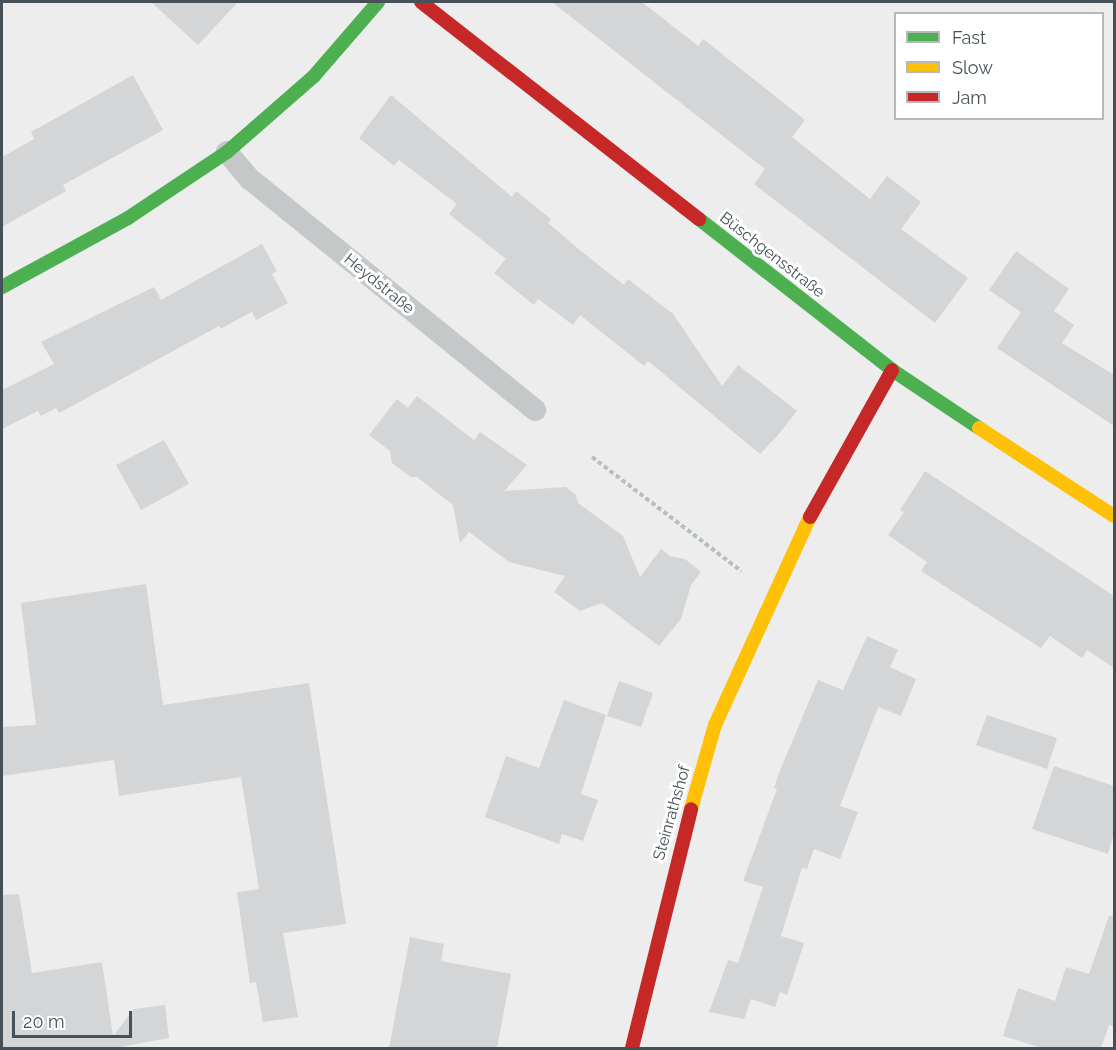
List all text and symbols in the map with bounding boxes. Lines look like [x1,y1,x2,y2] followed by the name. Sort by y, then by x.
[894,12,1104,120] legend
[952,27,986,48] text: Fast
[952,57,993,78] text: Slow
[952,87,987,108] text: Jam
[716,208,828,302] street label: Büschgensstraße
[340,250,418,318] street label: Heydstraße
[649,763,695,863] street label: Steinrathshof
[15,999,135,1037] scale bar
[23,1011,65,1032] text: 20 m

